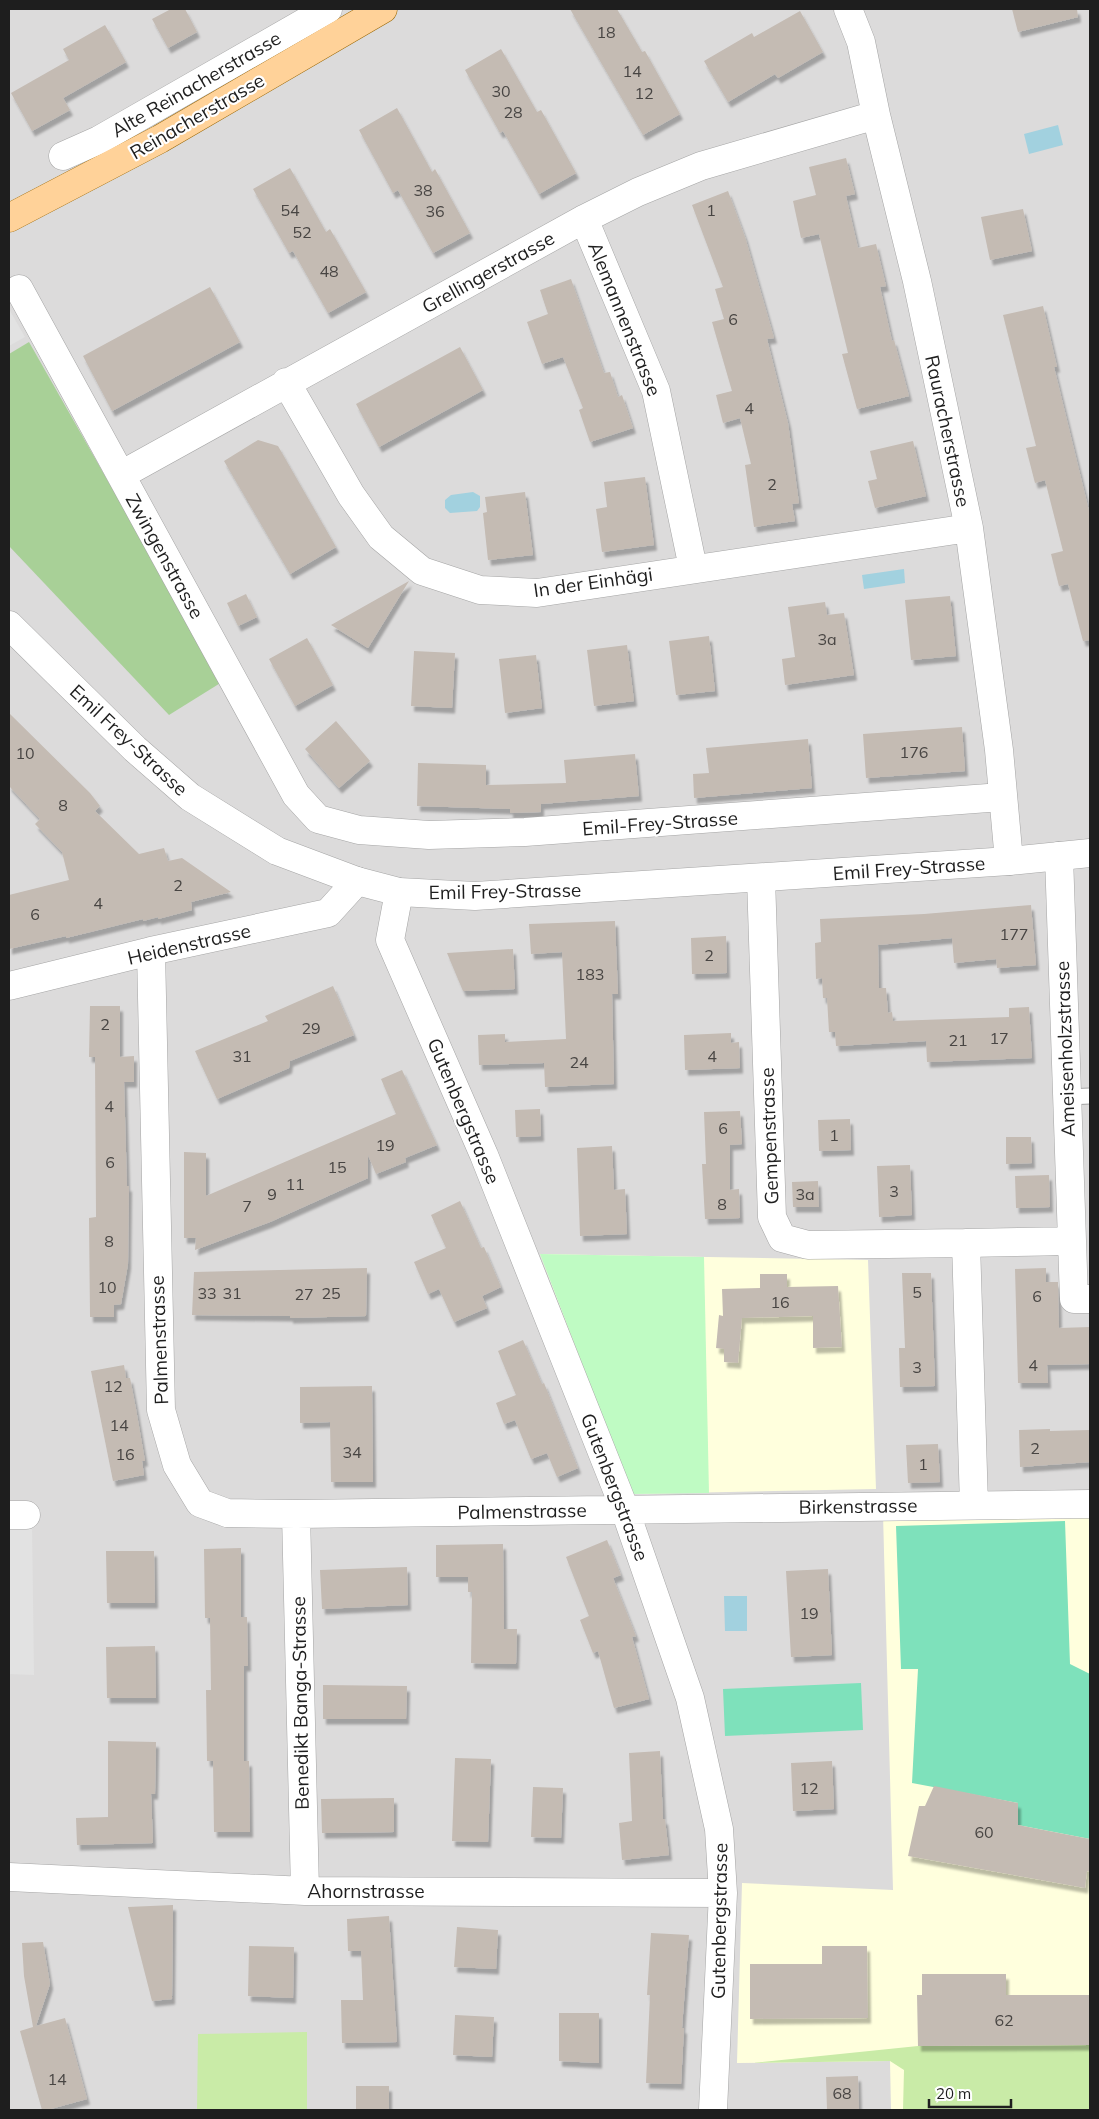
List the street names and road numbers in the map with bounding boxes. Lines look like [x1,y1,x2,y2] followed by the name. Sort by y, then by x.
[107,26,285,142] street label: Alte Reinacherstrasse
[126,68,268,164] street label: Reinacherstrasse
[418,226,558,318] street label: Grellingerstrasse
[583,238,667,400] street label: Alemannenstrasse
[920,353,976,509] street label: Rauracherstrasse
[121,489,209,623] street label: Zwingenstrasse
[532,562,654,602] street label: In der Einhägi
[65,679,193,801] street label: Emil Frey-Strasse
[581,806,739,840] street label: Emil-Frey-Strasse
[832,851,986,885] street label: Emil Frey-Strasse
[428,878,582,904] street label: Emil Frey-Strasse
[125,918,253,970] street label: Heidenstrasse
[1050,961,1080,1137] street label: Ameisenholzstrasse
[422,1034,506,1188] street label: Gutenbergstrasse
[755,1067,783,1205] street label: Gempenstrasse
[145,1275,173,1405] street label: Palmenstrasse
[576,1410,654,1564] street label: Gutenbergstrasse
[798,1493,918,1519] street label: Birkenstrasse
[457,1498,587,1524] street label: Palmenstrasse
[286,1596,314,1810] street label: Benedikt Banga-Strasse
[706,1843,732,1999] street label: Gutenbergstrasse
[307,1879,425,1903] street label: Ahornstrasse

